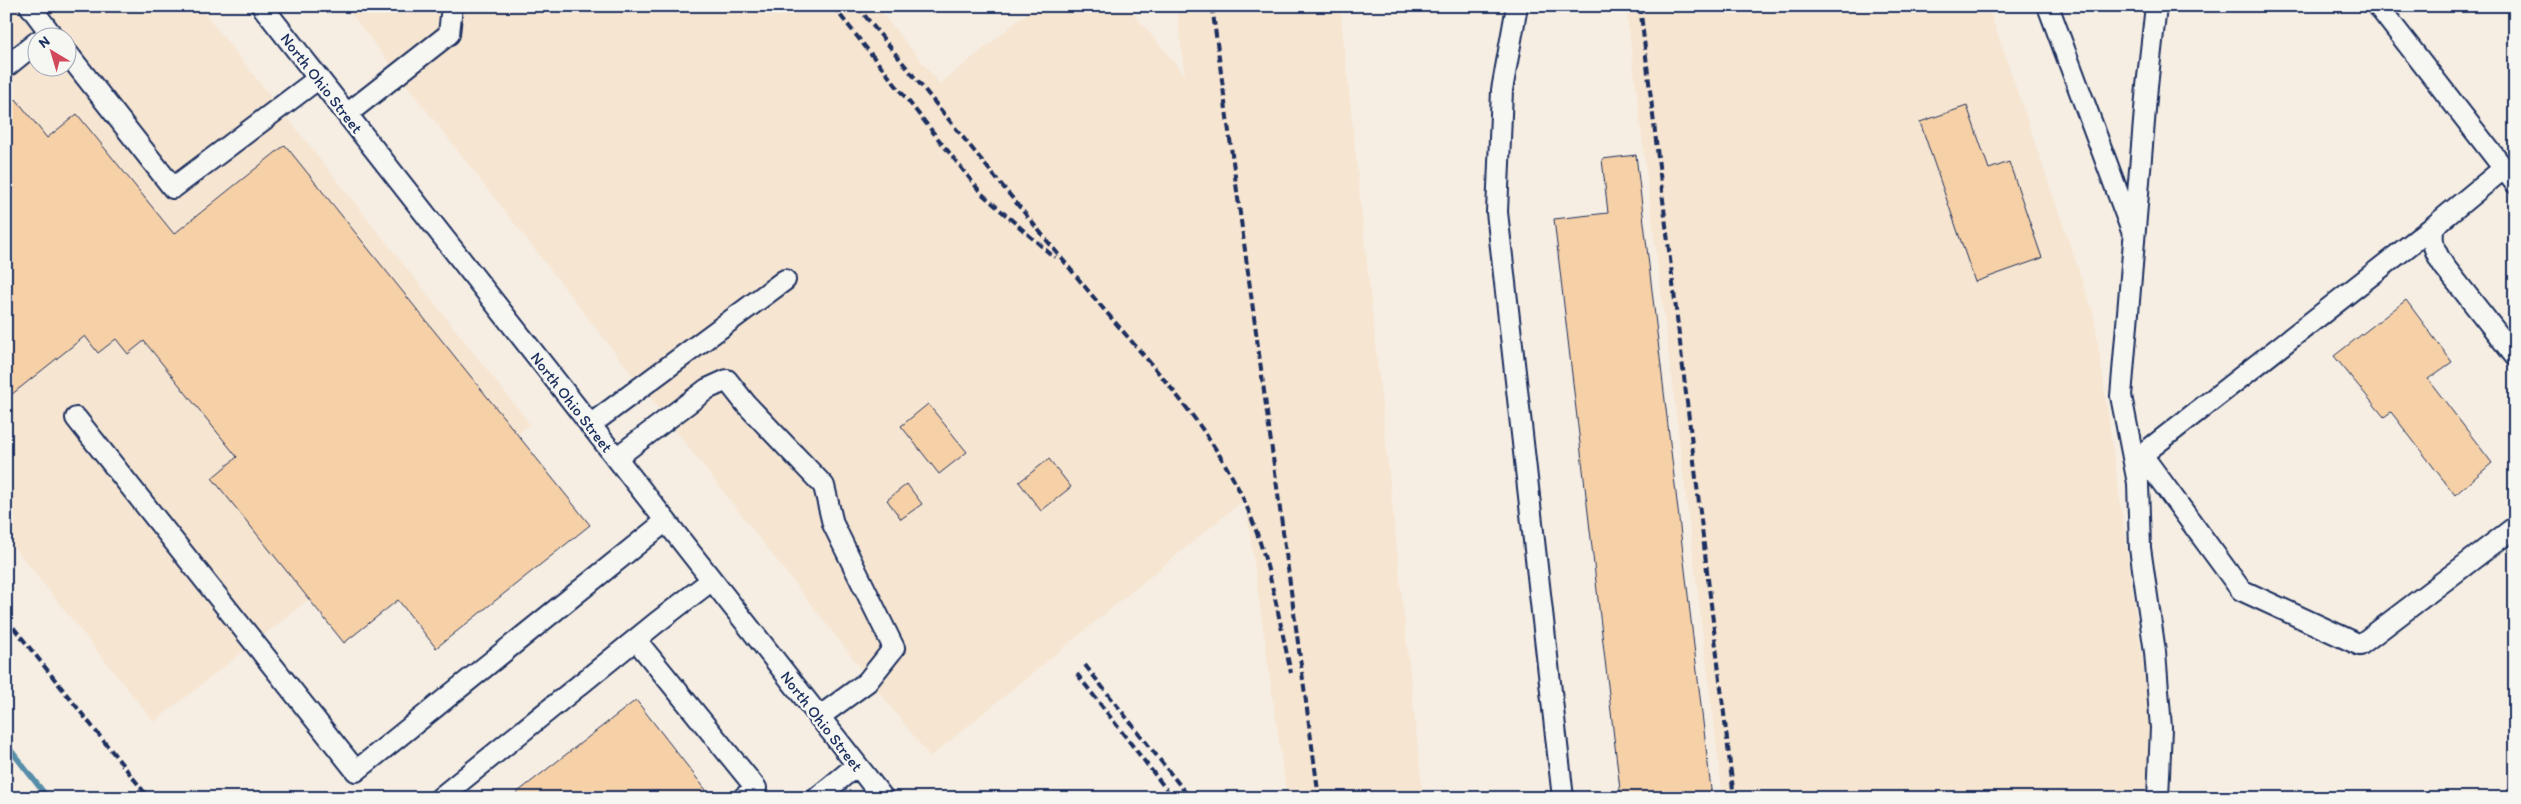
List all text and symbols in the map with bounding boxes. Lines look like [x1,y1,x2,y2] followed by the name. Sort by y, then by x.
[28,28,78,78] north arrow
[277,29,367,137] street label: North Ohio Street
[35,33,53,52] text: N
[527,348,617,456] street label: North Ohio Street
[777,667,867,775] street label: North Ohio Street

